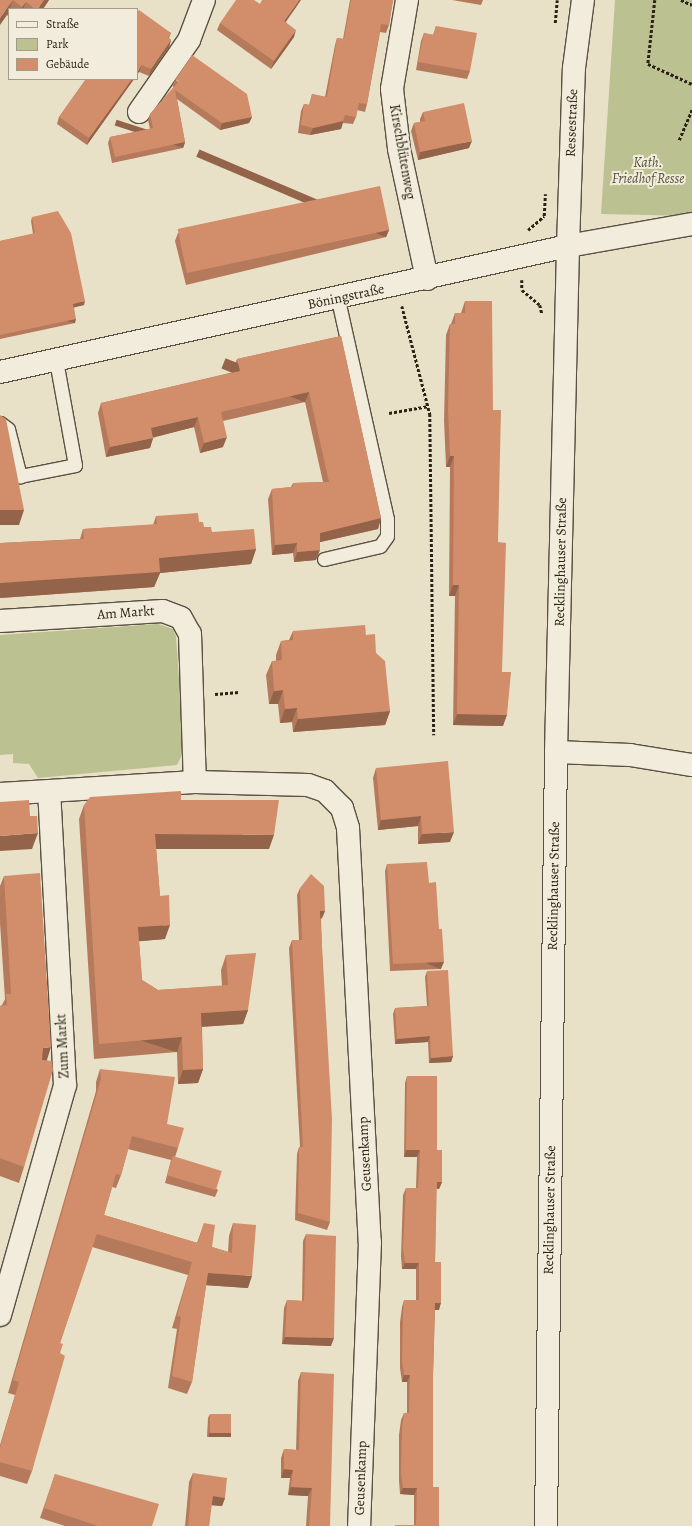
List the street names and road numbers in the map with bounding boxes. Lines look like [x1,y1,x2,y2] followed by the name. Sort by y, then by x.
[562,88,582,158] street label: Ressestraße
[385,103,419,201] street label: Kirschblütenweg
[306,281,386,313] street label: Böningstraße
[551,497,571,627] street label: Recklinghauser Straße
[97,603,155,623] street label: Am Markt
[544,821,564,951] street label: Recklinghauser Straße
[53,1013,73,1079] street label: Zum Markt
[355,1116,375,1192] street label: Geusenkamp
[540,1145,560,1275] street label: Recklinghauser Straße
[351,1440,371,1516] street label: Geusenkamp

